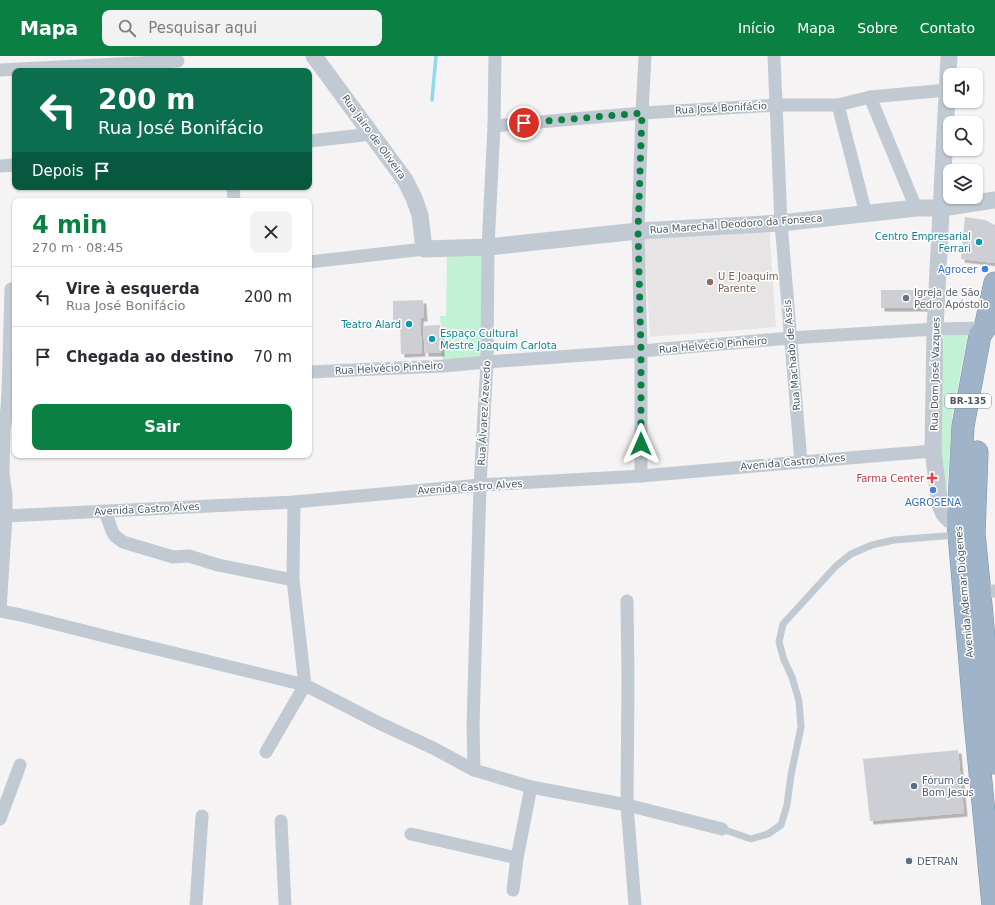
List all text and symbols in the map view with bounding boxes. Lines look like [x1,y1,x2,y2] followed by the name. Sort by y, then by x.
[102,10,382,46] search box
[20,17,78,39] text: Mapa
[116,17,138,39] icon: search
[148,19,257,37] text: Pesquisar aqui
[738,20,775,36] text: Início
[797,20,835,36] text: Mapa
[857,20,898,36] text: Sobre
[920,20,975,36] text: Contato
[943,68,983,204] map controls
[943,68,983,108] button: sound
[98,83,195,116] text: 200 m
[32,84,84,136] icon: left
[340,93,408,181] street label: Rua Jairo de Oliveira
[675,100,767,116] street label: Rua José Bonifácio
[507,106,541,140] pin
[513,112,535,134] icon: arrive
[943,116,983,156] button: search
[98,117,263,138] text: Rua José Bonifácio
[91,160,113,182] icon: arrive
[32,162,83,180] text: Depois
[943,164,983,204] button: layers
[32,211,107,239] text: 4 min
[250,211,292,253] button: close
[649,212,823,236] street label: Rua Marechal Deodoro da Fonseca
[875,231,971,254] place label: Centro Empresarial Ferrari
[974,237,984,247] marker: Centro Empresarial Ferrari
[32,240,123,255] text: 270 m · 08:45
[938,264,978,275] place label: Agrocer
[980,264,990,274] marker: Agrocer
[718,271,778,294] place label: U E Joaquim Parente
[705,277,715,287] marker: U E Joaquim Parente
[66,280,200,298] text: Vire à esquerda
[32,286,54,308] icon: left
[914,287,989,310] place label: Igreja de São Pedro Apóstolo
[244,288,292,306] text: 200 m
[901,293,911,303] marker: Igreja de São Pedro Apóstolo
[66,298,185,313] text: Rua José Bonifácio
[782,299,802,411] street label: Rua Machado de Assis
[929,317,941,431] street label: Rua Dom José Vazques
[340,319,401,330] place label: Teatro Alard
[404,319,414,329] marker: Teatro Alard
[440,328,557,351] place label: Espaço Cultural Mestre Joaquim Carlota
[427,334,437,344] marker: Espaço Cultural Mestre Joaquim Carlota
[659,335,767,355] street label: Rua Helvécio Pinheiro
[32,346,54,368] icon: arrive
[66,348,234,366] text: Chegada ao destino
[254,348,292,366] text: 70 m
[335,360,443,376] street label: Rua Helvécio Pinheiro
[475,360,492,466] street label: Rua Álvarez Azevedo
[945,394,991,408] road number: BR-135
[32,404,292,450] button: Sair
[620,423,662,465] position arrow
[740,452,846,472] street label: Avenida Castro Alves
[856,473,925,484] place label: Farma Center
[927,473,937,483] marker: Farma Center
[417,478,523,496] street label: Avenida Castro Alves
[928,485,938,495] marker: AGROSENA
[905,497,961,508] place label: AGROSENA
[94,501,200,517] street label: Avenida Castro Alves
[953,526,975,658] street label: Avenida Ademar Diógenes
[922,775,974,798] place label: Fórum de Bom Jesus
[909,781,919,791] marker: Fórum de Bom Jesus
[904,856,914,866] marker: DETRAN
[917,856,958,867] place label: DETRAN

